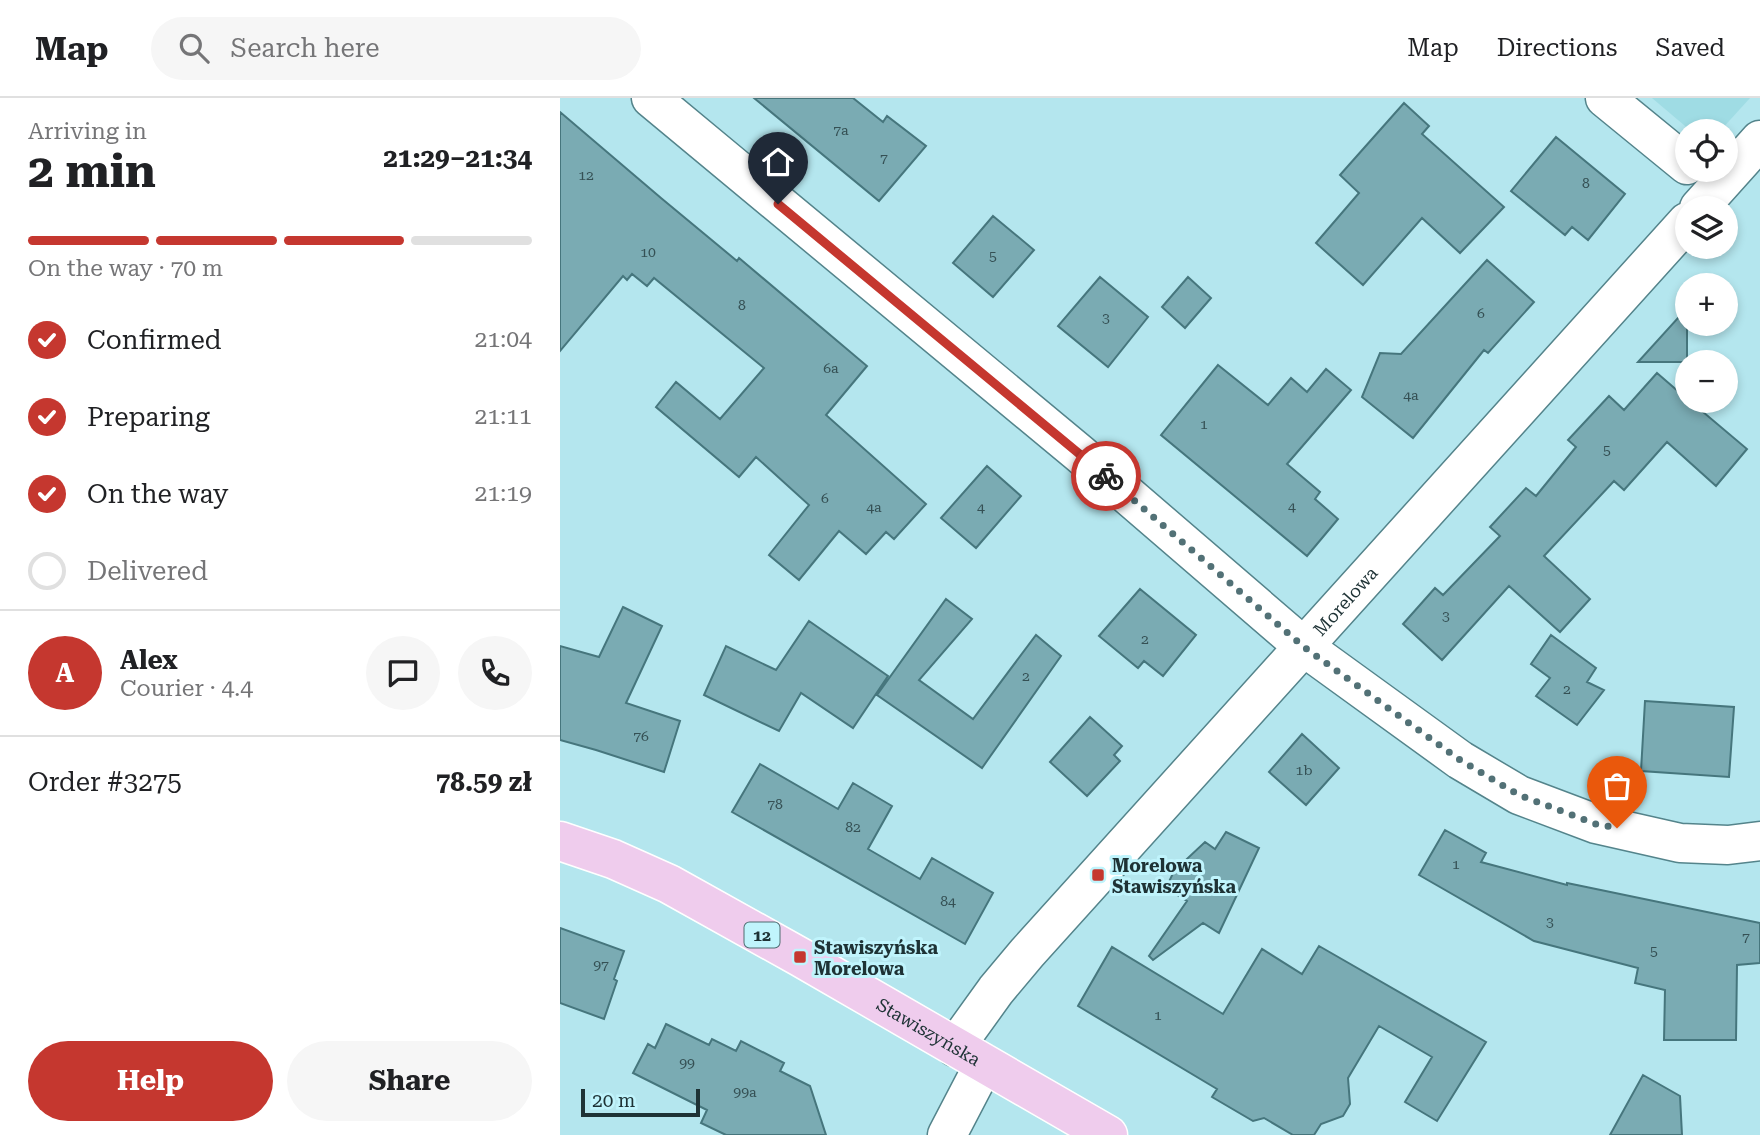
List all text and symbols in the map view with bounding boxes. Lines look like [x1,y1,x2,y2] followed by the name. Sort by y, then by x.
[151,17,641,80] search box
[35,29,109,68] text: Map
[175,29,213,67] icon: search
[231,33,380,63] text: Search here
[1407,34,1459,62] text: Map
[1497,34,1617,62] text: Directions
[1655,34,1725,62] text: Saved
[28,118,147,145] text: Arriving in
[1675,119,1738,413] map controls
[1675,119,1738,182] button: locate
[833,122,849,138] house number: 7a
[748,132,808,204] pin
[383,143,532,173] text: 21:29–21:34
[759,143,797,181] icon: home
[28,144,156,198] text: 2 min
[880,150,888,166] house number: 7
[578,167,594,183] house number: 12
[1582,175,1590,191] house number: 8
[1675,196,1738,259] button: layers
[640,244,656,260] house number: 10
[989,248,997,264] house number: 5
[28,255,223,282] text: On the way · 70 m
[1675,273,1738,336] button: +
[738,297,746,313] house number: 8
[1477,305,1485,321] house number: 6
[1102,310,1110,326] house number: 3
[28,321,66,359] icon: check
[87,325,222,355] text: Confirmed
[475,326,532,353] text: 21:04
[1675,350,1738,413] button: −
[823,360,839,376] house number: 6a
[1403,387,1419,403] house number: 4a
[28,398,66,436] icon: check
[87,402,210,432] text: Preparing
[475,403,532,430] text: 21:11
[1200,416,1208,432] house number: 1
[1071,441,1141,511] courier
[1603,442,1611,458] house number: 5
[1087,457,1125,495] icon: bike
[28,475,66,513] icon: check
[87,479,228,509] text: On the way
[475,480,532,507] text: 21:19
[821,490,829,506] house number: 6
[1288,498,1296,514] house number: 4
[866,499,882,515] house number: 4a
[977,499,985,515] house number: 4
[87,556,208,586] text: Delivered
[1309,562,1382,640] street label: Morelowa
[1442,608,1450,624] house number: 3
[1141,631,1149,647] house number: 2
[366,636,440,710] button: chat
[458,636,532,710] button: phone
[120,645,178,675] text: Alex
[56,658,74,688] text: A
[1022,668,1030,684] house number: 2
[120,675,253,702] text: Courier · 4.4
[1563,681,1571,697] house number: 2
[633,728,649,744] house number: 76
[1587,756,1647,828] pin
[1296,762,1312,778] house number: 1b
[28,767,182,797] text: Order #3275
[436,767,532,797] text: 78.59 zł
[1598,767,1636,805] icon: bag
[767,796,783,812] house number: 78
[845,819,861,835] house number: 82
[1112,855,1236,897] place label: Morelowa Stawiszyńska
[1452,856,1460,872] house number: 1
[1090,867,1106,883] marker: Morelowa Stawiszyńska
[940,893,956,909] house number: 84
[1546,914,1554,930] house number: 3
[744,922,780,948] road number: 12
[1742,929,1750,945] house number: 7
[814,937,938,979] place label: Stawiszyńska Morelowa
[1650,943,1658,959] house number: 5
[792,949,808,965] marker: Stawiszyńska Morelowa
[593,957,609,973] house number: 97
[873,993,985,1070] street label: Stawiszyńska
[1154,1007,1162,1023] house number: 1
[28,1041,273,1121] button: Help
[287,1041,532,1121] button: Share
[679,1055,695,1071] house number: 99
[733,1084,757,1100] house number: 99a
[581,1086,700,1118] scale bar
[592,1089,635,1112] text: 20 m

